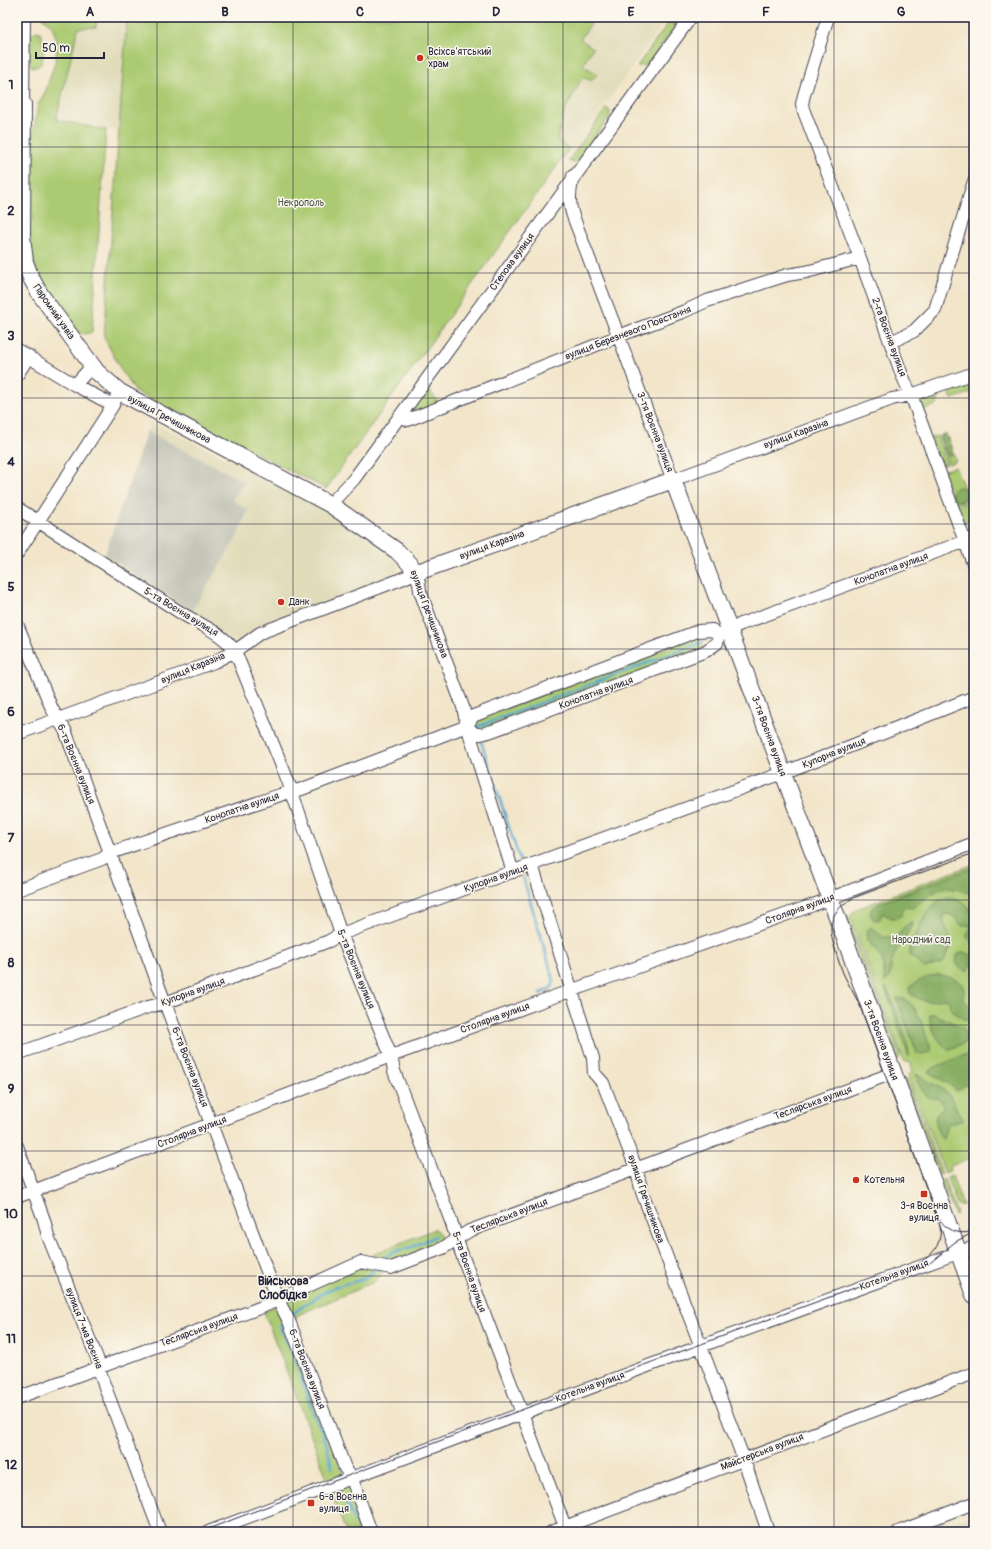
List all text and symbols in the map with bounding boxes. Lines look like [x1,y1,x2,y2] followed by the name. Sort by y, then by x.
[86,4,95,20] text: A
[221,4,229,20] text: B
[356,4,364,20] text: C
[492,4,500,20] text: D
[628,4,635,20] text: E
[762,4,770,20] text: F
[897,4,906,20] text: G
[36,34,104,60] scale bar
[42,41,70,56] text: 50 m
[428,46,491,70] place label: Всіхсв'ятський храм
[415,53,425,63] marker: Всіхсв'ятський храм
[8,77,14,93] text: 1
[278,197,325,209] park label: Некрополь
[7,203,15,219] text: 2
[487,231,537,293] street label: Степова вулиця
[31,282,77,342] street label: Паромний узвіз
[869,296,909,378] street label: 2-га Воєнна вулиця
[563,303,693,363] street label: вулиця Березневого Повстання
[7,328,15,344] text: 3
[634,390,676,474] street label: 3-тя Воєнна вулиця
[125,392,213,446] street label: вулиця Гречишникова
[762,417,830,451] street label: вулиця Каразіна
[7,454,15,470] text: 4
[458,528,526,562] street label: вулиця Каразіна
[852,550,930,588] street label: Конопатна вулиця
[408,568,451,660] street label: вулиця Гречишникова
[7,579,15,595] text: 5
[142,585,221,639] street label: 5-та Воєнна вулиця
[288,596,310,608] place label: Данк
[276,597,286,607] marker: Данк
[159,650,227,686] street label: вулиця Каразіна
[557,674,635,712] street label: Конопатна вулиця
[749,694,789,778] street label: 3-тя Воєнна вулиця
[7,704,15,720] text: 6
[55,722,98,806] street label: 6-та Воєнна вулиця
[801,735,868,771] street label: Купорна вулиця
[203,790,281,826] street label: Конопатна вулиця
[8,830,15,846] text: 7
[463,861,530,895] street label: Купорна вулиця
[764,891,837,927] street label: Столярна вулиця
[335,928,378,1011] street label: 5-та Воєнна вулиця
[891,934,951,946] park label: Народний сад
[8,955,15,971] text: 8
[160,975,227,1009] street label: Купорна вулиця
[861,998,901,1082] street label: 3-тя Воєнна вулиця
[459,1000,532,1036] street label: Столярна вулиця
[169,1025,211,1109] street label: 6-та Воєнна вулиця
[8,1081,15,1097] text: 9
[773,1083,854,1123] street label: Теслярська вулиця
[156,1113,228,1151] street label: Столярна вулиця
[625,1153,667,1245] street label: вулиця Гречишникова
[864,1174,905,1186] place label: Котельня
[851,1175,861,1185] marker: Котельня
[919,1189,929,1199] marker: 3-я Воєнна вулиця
[469,1196,550,1236] street label: Теслярська вулиця
[900,1200,948,1224] place label: 3-я Воєнна вулиця
[4,1206,18,1222] text: 10
[450,1230,489,1314] street label: 5-та Воєнна вулиця
[858,1257,930,1293] street label: Котельна вулиця
[258,1274,309,1303] district label: Військова Слобідка
[63,1286,105,1371] street label: вулиця 7-ма Воєнна
[159,1310,240,1350] street label: Теслярська вулиця
[286,1327,328,1411] street label: 6-та Воєнна вулиця
[6,1331,16,1347] text: 11
[554,1369,626,1405] street label: Котельна вулиця
[719,1431,805,1473] street label: Майстерська вулиця
[5,1457,17,1473] text: 12
[319,1491,367,1515] place label: 6-а Воєнна вулиця
[306,1498,316,1508] marker: 6-а Воєнна вулиця

